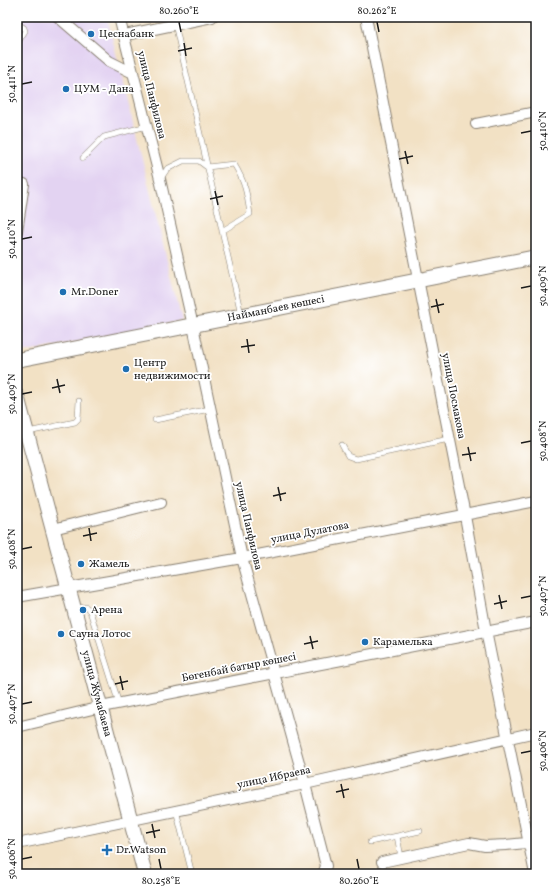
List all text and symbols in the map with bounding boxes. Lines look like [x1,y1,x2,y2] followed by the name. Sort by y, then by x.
[159,4,199,18] text: 80.260°E
[358,4,396,18] text: 80.262°E
[99,27,154,42] place label: Цеснабанк
[86,29,96,39] marker: Цеснабанк
[133,49,169,141] street label: улица Панфилова
[5,64,19,103] text: 50.411°N
[74,82,135,97] place label: ЦУМ - Дана
[61,84,71,94] marker: ЦУМ - Дана
[536,111,550,151] text: 50.410°N
[5,219,19,259] text: 50.410°N
[536,265,550,307] text: 50.409°N
[71,285,119,300] place label: Mr.Doner
[58,287,68,297] marker: Mr.Doner
[226,292,326,326] street label: Найманбаев көшесі
[437,352,469,441] street label: улица Посмакова
[134,356,211,384] place label: Центр недвижимости
[121,364,131,374] marker: Центр недвижимости
[5,373,19,415] text: 50.409°N
[536,420,550,462] text: 50.408°N
[231,480,266,572] street label: улица Панфилова
[270,518,351,548] street label: улица Дулатова
[5,528,19,570] text: 50.408°N
[89,557,130,572] place label: Жамель
[76,559,86,569] marker: Жамель
[536,575,550,616] text: 50.407°N
[91,603,123,618] place label: Арена
[78,605,88,615] marker: Арена
[69,627,131,642] place label: Сауна Лотос
[56,629,66,639] marker: Сауна Лотос
[373,635,433,650] place label: Карамелька
[360,637,370,647] marker: Карамелька
[78,649,116,739] street label: улица Жумабаева
[181,650,297,686] street label: Бөгенбай батыр көшесі
[5,683,19,724] text: 50.407°N
[536,730,550,772] text: 50.406°N
[236,763,313,793] street label: улица Ибраева
[5,838,19,880] text: 50.406°N
[116,843,167,858] place label: Dr.Watson
[101,844,113,856] marker: Dr.Watson
[142,874,180,888] text: 80.258°E
[339,874,379,888] text: 80.260°E

